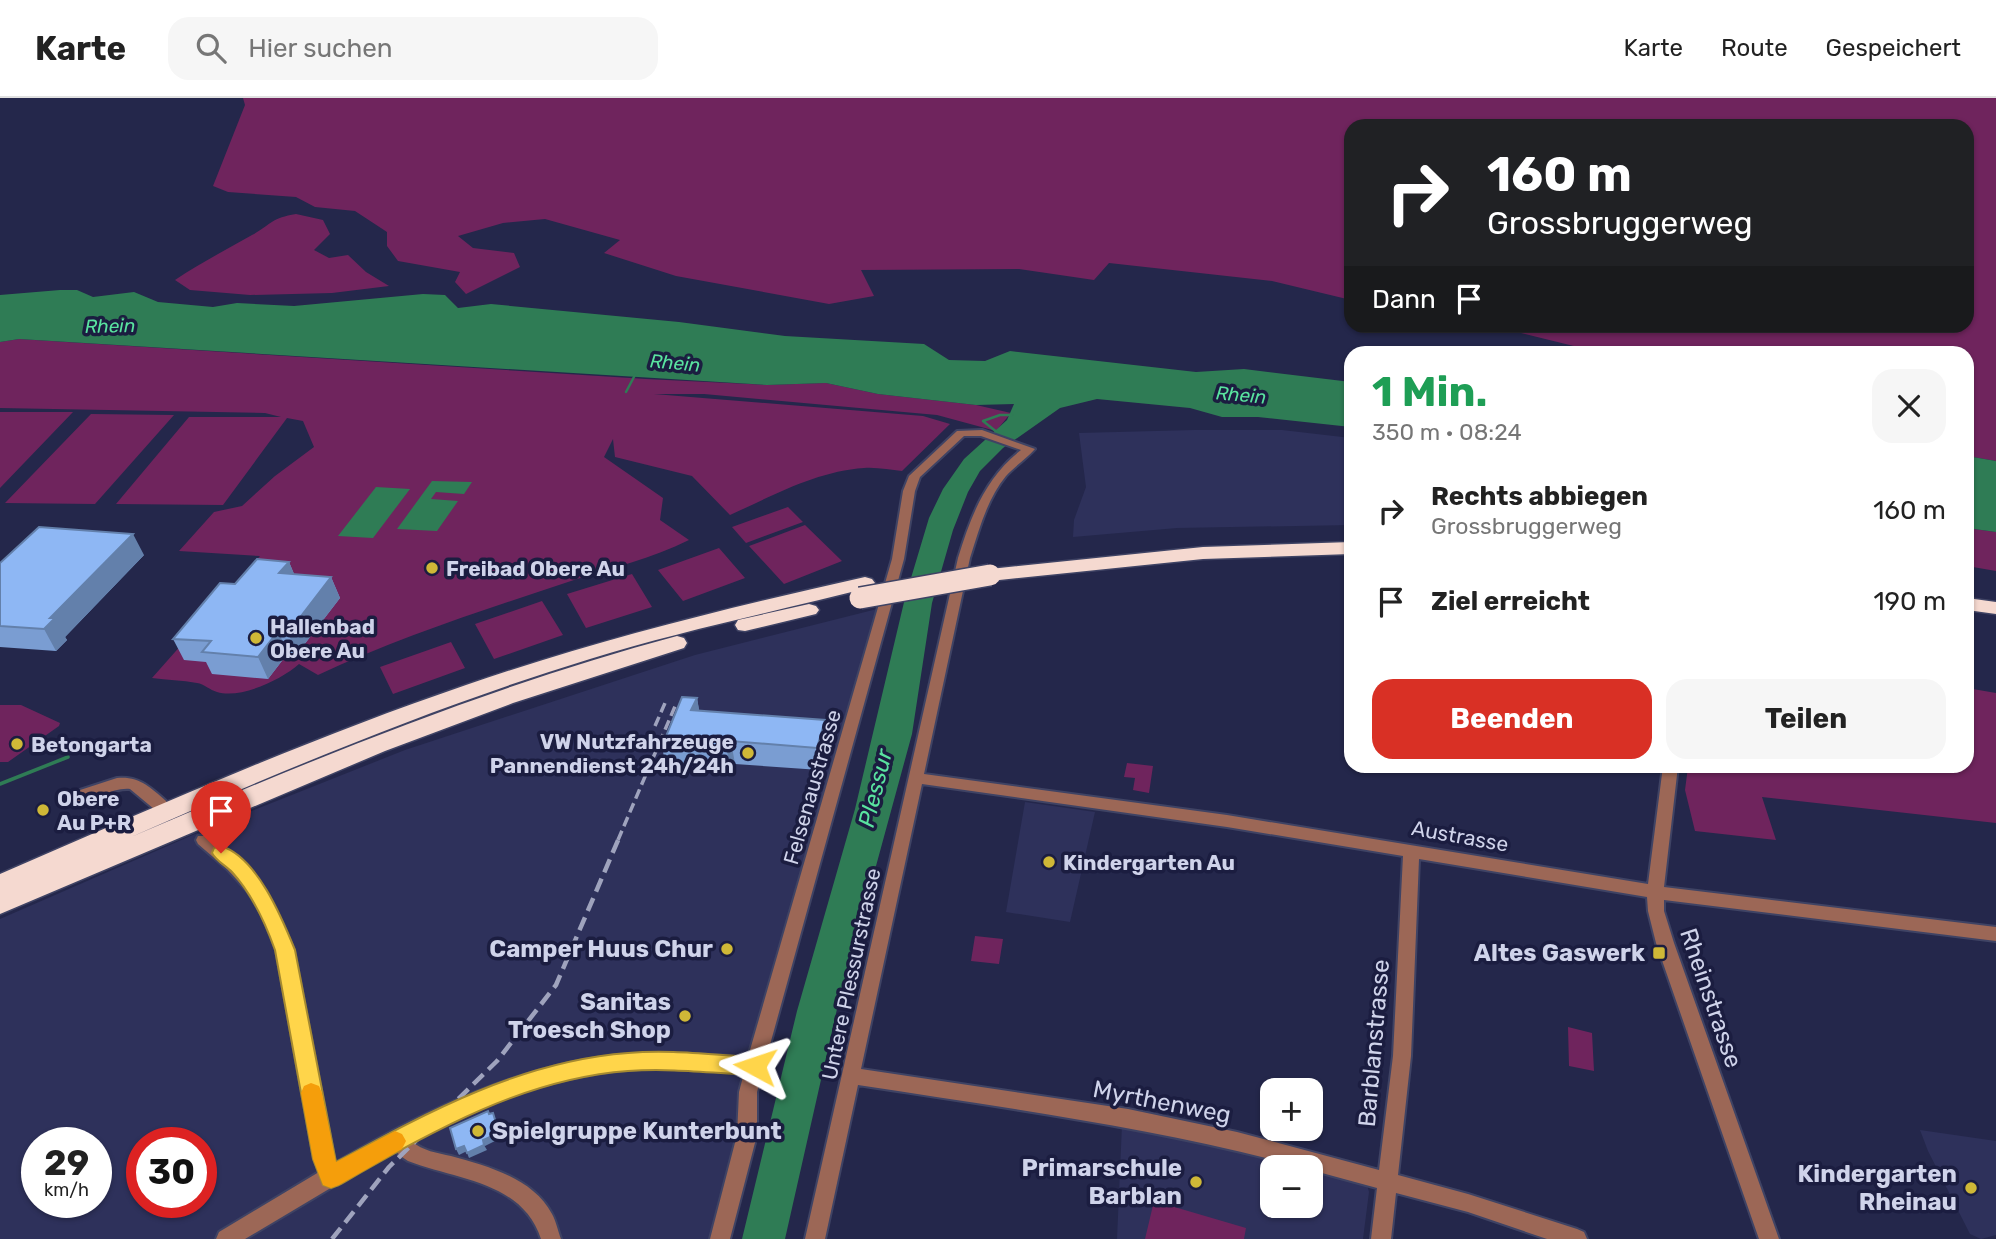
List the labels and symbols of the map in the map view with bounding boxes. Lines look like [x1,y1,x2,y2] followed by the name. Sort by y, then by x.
[84,314,136,338] water label: Rhein
[649,349,701,377] water label: Rhein
[1215,381,1267,409] water label: Rhein
[446,556,625,581] place label: Freibad Obere Au
[424,560,440,576] marker: Freibad Obere Au
[270,614,375,663] place label: Hallenbad Obere Au
[248,630,264,646] marker: Hallenbad Obere Au
[778,707,846,867] street label: Felsenaustrasse
[490,729,734,778] place label: VW Nutzfahrzeuge Pannendienst 24h/24h
[31,732,152,757] place label: Betongarta
[9,736,25,752] marker: Betongarta
[740,745,756,761] marker: VW Nutzfahrzeuge Pannendienst 24h/24h
[852,745,898,830] water label: Plessur
[191,781,251,853] pin
[57,786,131,835] place label: Obere Au P+R
[35,802,51,818] marker: Obere Au P+R
[1410,815,1510,857] street label: Austrasse
[1063,850,1235,875] place label: Kindergarten Au
[1041,854,1057,870] marker: Kindergarten Au
[816,866,886,1082] street label: Untere Plessurstrasse
[1674,925,1748,1071] street label: Rheinstrasse
[489,935,713,963] place label: Camper Huus Chur
[1474,939,1645,967] place label: Altes Gaswerk
[719,941,735,957] marker: Camper Huus Chur
[1651,945,1667,961] marker: Altes Gaswerk
[1353,958,1395,1128] street label: Barblanstrasse
[508,988,671,1044] place label: Sanitas Troesch Shop
[677,1008,693,1024] marker: Sanitas Troesch Shop
[718,1029,792,1103] position arrow
[1091,1075,1233,1129] street label: Myrthenweg
[492,1117,782,1145] place label: Spielgruppe Kunterbunt
[470,1123,486,1139] marker: Spielgruppe Kunterbunt
[126,1127,217,1218] speed limit sign: 30
[1021,1154,1182,1210] place label: Primarschule Barblan
[1797,1160,1957,1216] place label: Kindergarten Rheinau
[1188,1174,1204,1190] marker: Primarschule Barblan
[1963,1180,1979,1196] marker: Kindergarten Rheinau

